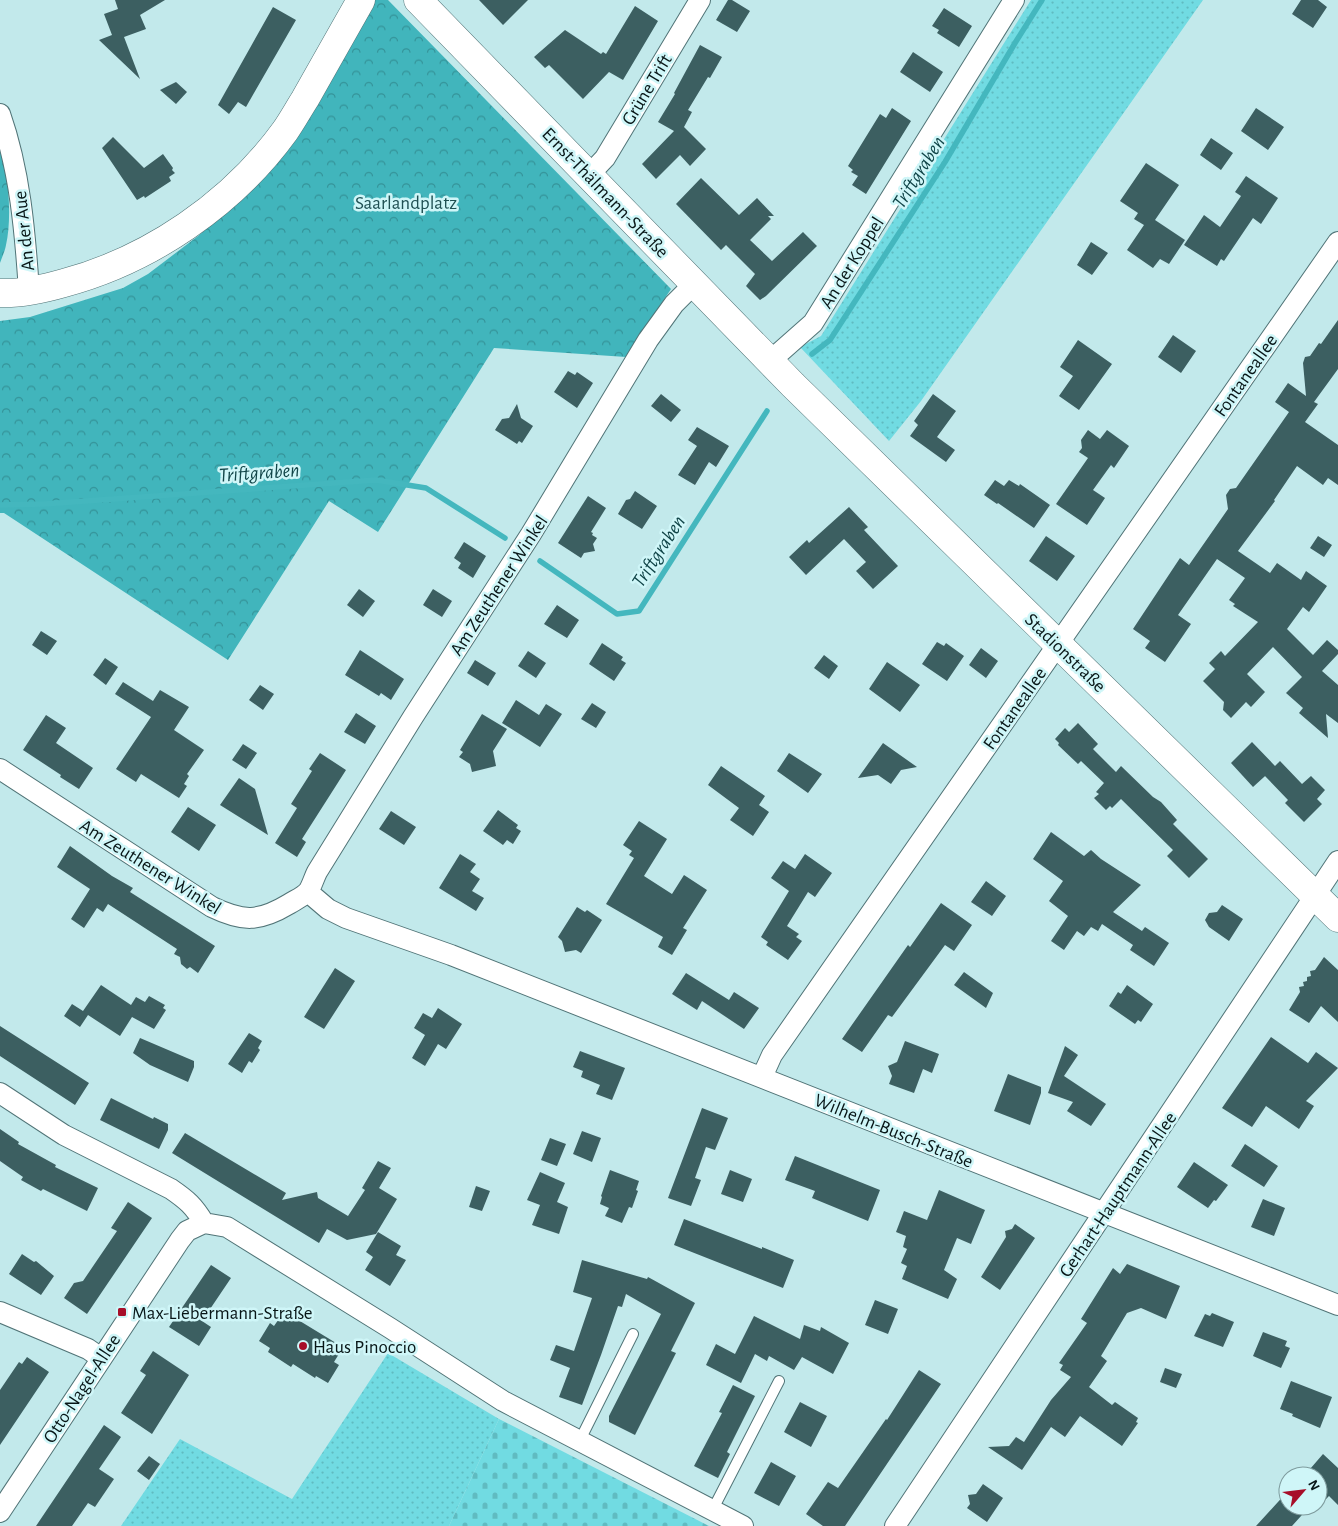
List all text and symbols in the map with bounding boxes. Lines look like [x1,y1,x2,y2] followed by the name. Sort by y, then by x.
[619,51,676,129] street label: Grüne Trift
[538,124,672,262] street label: Ernst-Thälmann-Straße
[889,133,949,212] water label: Triftgraben
[11,190,38,272] street label: An der Aue
[355,194,457,213] park label: Saarlandplatz
[817,214,888,312] street label: An der Koppel
[1211,331,1281,420] street label: Fontaneallee
[218,460,300,486] water label: Triftgraben
[447,512,552,659] street label: Am Zeuthener Winkel
[628,512,689,591] water label: Triftgraben
[1021,610,1109,696] street label: Stadionstraße
[980,664,1050,753] street label: Fontaneallee
[76,816,224,918] street label: Am Zeuthener Winkel
[812,1091,975,1172] street label: Wilhelm-Busch-Straße
[1056,1109,1180,1281] street label: Gerhart-Hauptmann-Allee
[132,1304,313,1323] place label: Max-Liebermann-Straße
[116,1306,128,1318] marker: Max-Liebermann-Straße
[40,1331,124,1447] street label: Otto-Nagel-Allee
[313,1338,416,1357] place label: Haus Pinoccio
[297,1340,309,1352] marker: Haus Pinoccio
[1278,1466,1328,1516] north arrow
[1305,1478,1322,1493] text: N

